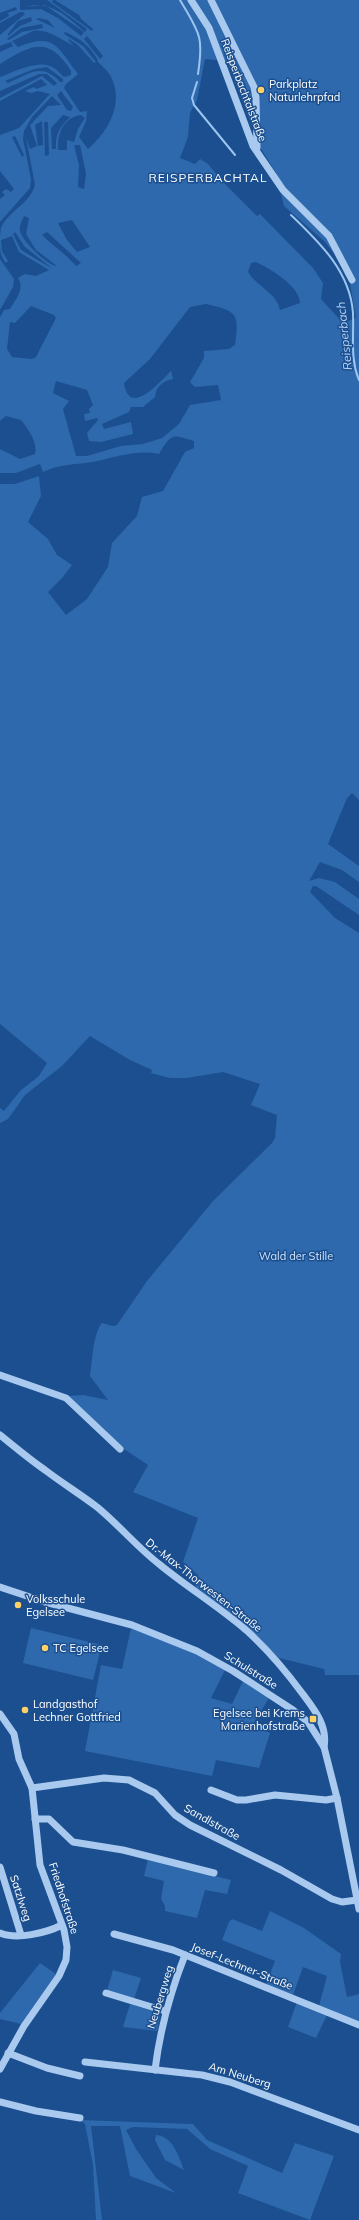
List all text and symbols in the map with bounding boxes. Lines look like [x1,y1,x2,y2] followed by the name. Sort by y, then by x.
[218,37,270,143] street label: Reisperbachtalstraße
[269,77,340,104] place label: Parkplatz Naturlehrpfad
[256,85,266,95] marker: Parkplatz Naturlehrpfad
[149,170,267,185] district label: REISPERBACHTAL
[333,301,355,371] water label: Reisperbach
[259,1249,333,1263] park label: Wald der Stille
[143,1535,265,1635] street label: Dr.-Max-Thorwesten-Straße
[26,1592,85,1619] place label: Volksschule Egelsee
[13,1600,23,1610] marker: Volksschule Egelsee
[53,1641,109,1655] place label: TC Egelsee
[40,1643,50,1653] marker: TC Egelsee
[222,1648,280,1692] street label: Schulstraße
[33,1697,121,1724] place label: Landgasthof Lechner Gottfried
[20,1705,30,1715] marker: Landgasthof Lechner Gottfried
[213,1706,305,1733] place label: Egelsee bei Krems Marienhofstraße
[308,1714,318,1724] marker: Egelsee bei Krems Marienhofstraße
[182,1801,242,1843] street label: Sandlstraße
[46,1860,82,1936] street label: Friedhofstraße
[7,1873,35,1923] street label: Satzlweg
[189,1939,295,1993] street label: Josef-Lechner-Straße
[144,1963,176,2031] street label: Neubergweg
[207,2059,273,2091] street label: Am Neuberg

